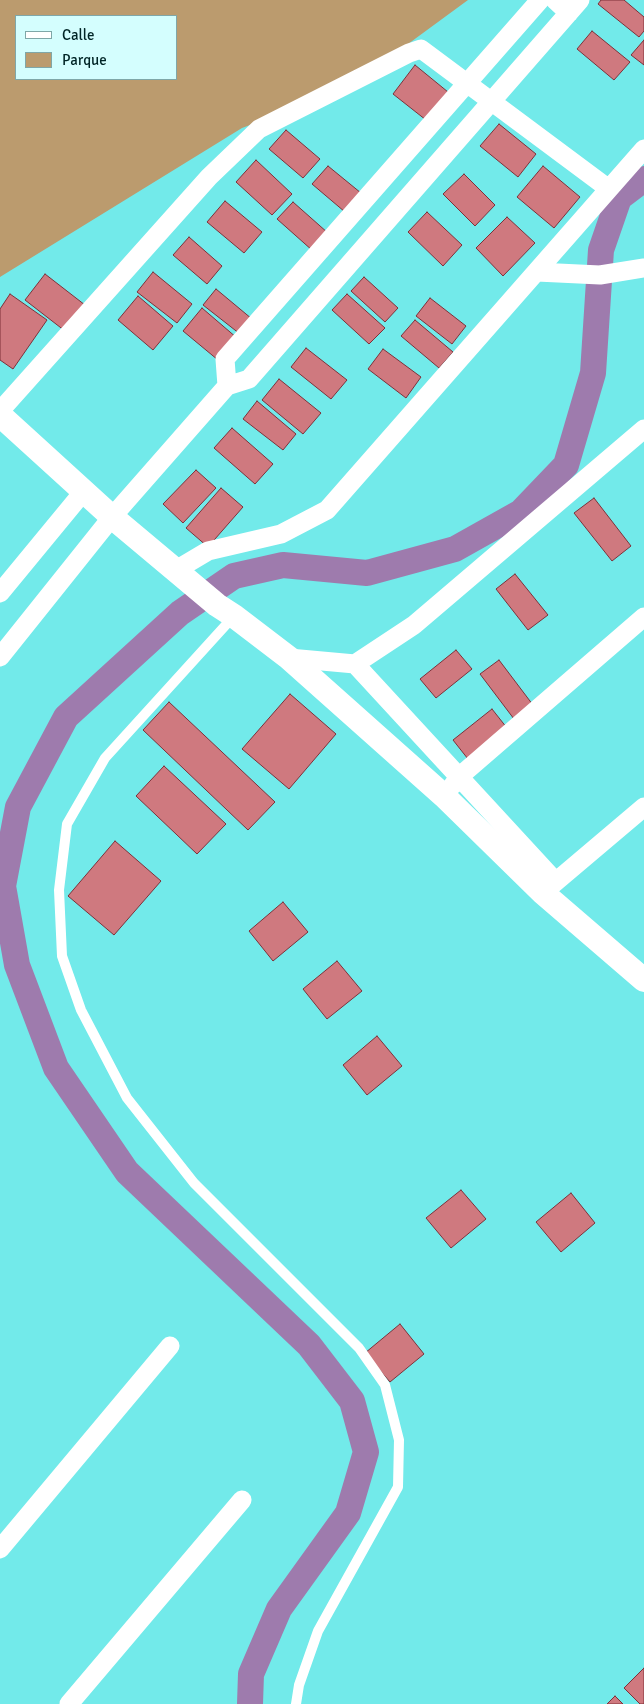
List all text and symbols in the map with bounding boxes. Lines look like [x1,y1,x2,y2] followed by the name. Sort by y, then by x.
[15,15,178,80] legend
[62,26,95,44] text: Calle
[62,51,107,69] text: Parque

